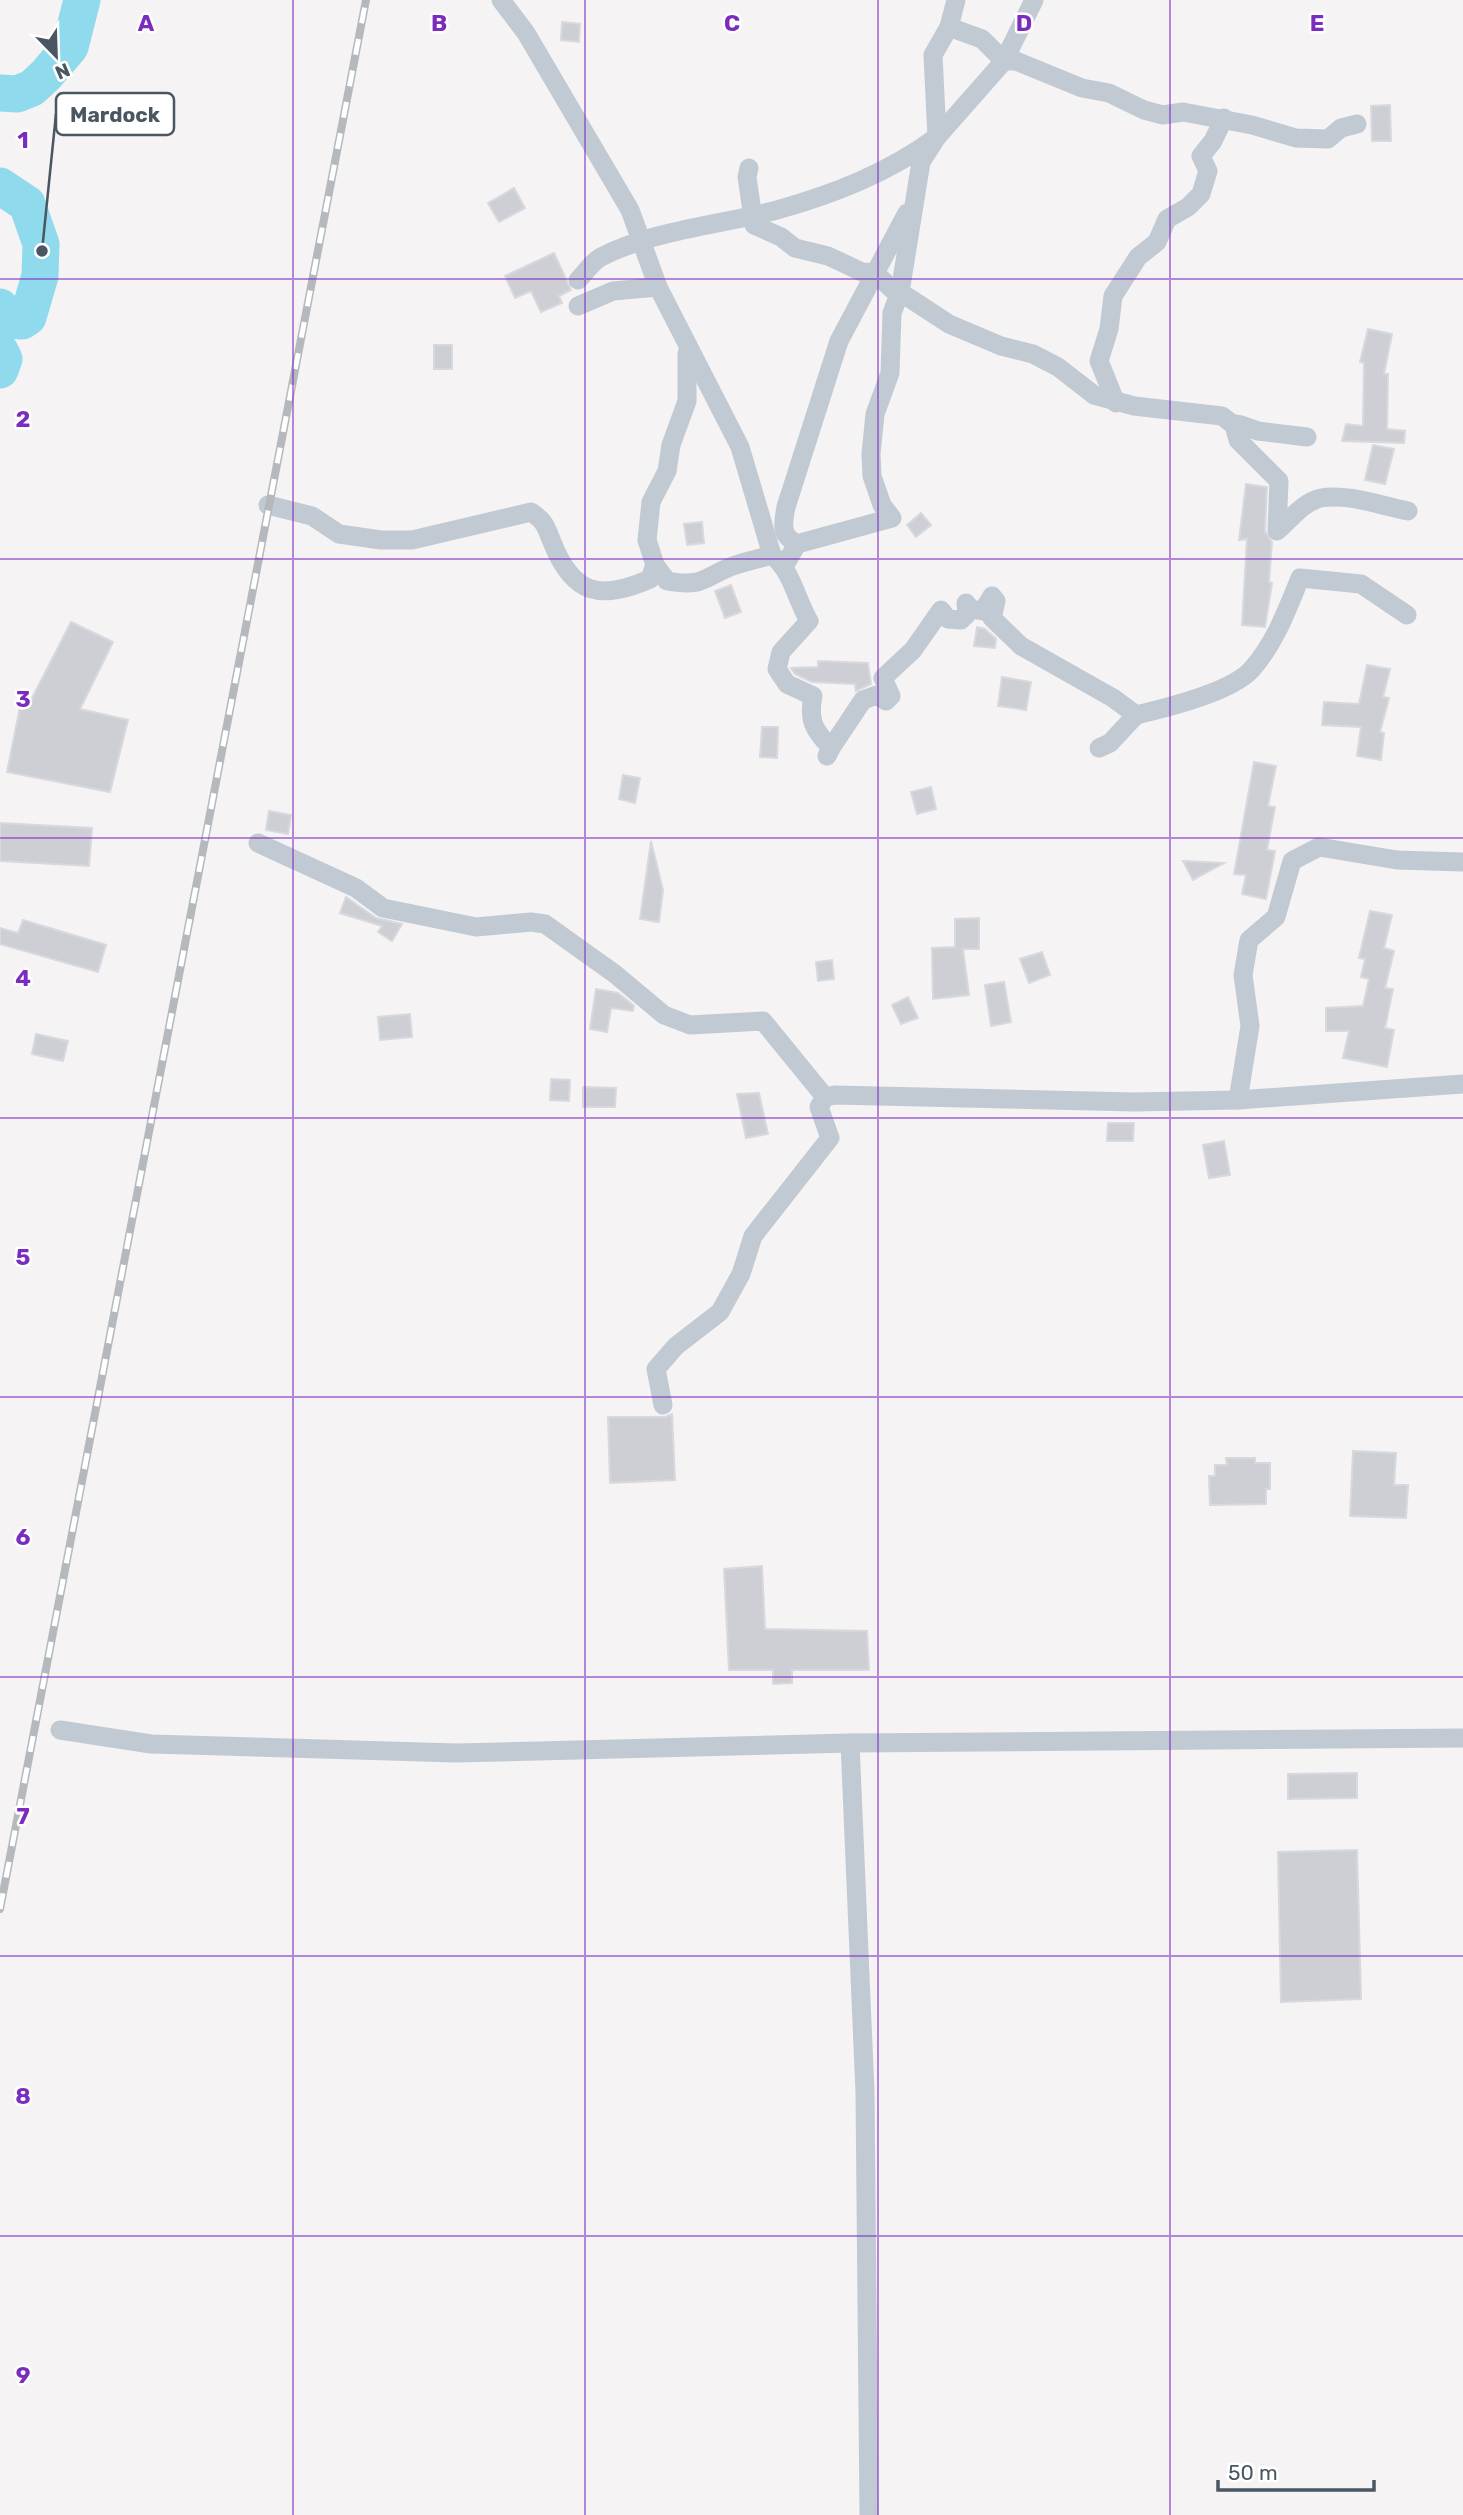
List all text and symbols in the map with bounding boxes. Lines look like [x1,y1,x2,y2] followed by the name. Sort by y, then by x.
[138,9,155,37] text: A
[431,9,447,37] text: B
[724,9,740,37] text: C
[1016,9,1032,37] text: D
[1310,9,1324,37] text: E
[21,21,91,91] north arrow
[52,58,73,84] text: N
[56,93,174,135] callout: Mardock
[70,102,161,127] text: Mardock
[17,126,29,154] text: 1
[16,405,30,433] text: 2
[15,685,31,713] text: 3
[15,964,31,992] text: 4
[16,1243,31,1271] text: 5
[16,1523,31,1551] text: 6
[16,1802,30,1830] text: 7
[15,2082,31,2110] text: 8
[16,2361,30,2389] text: 9
[1218,2448,1374,2492] scale bar
[1228,2460,1278,2485] text: 50 m

